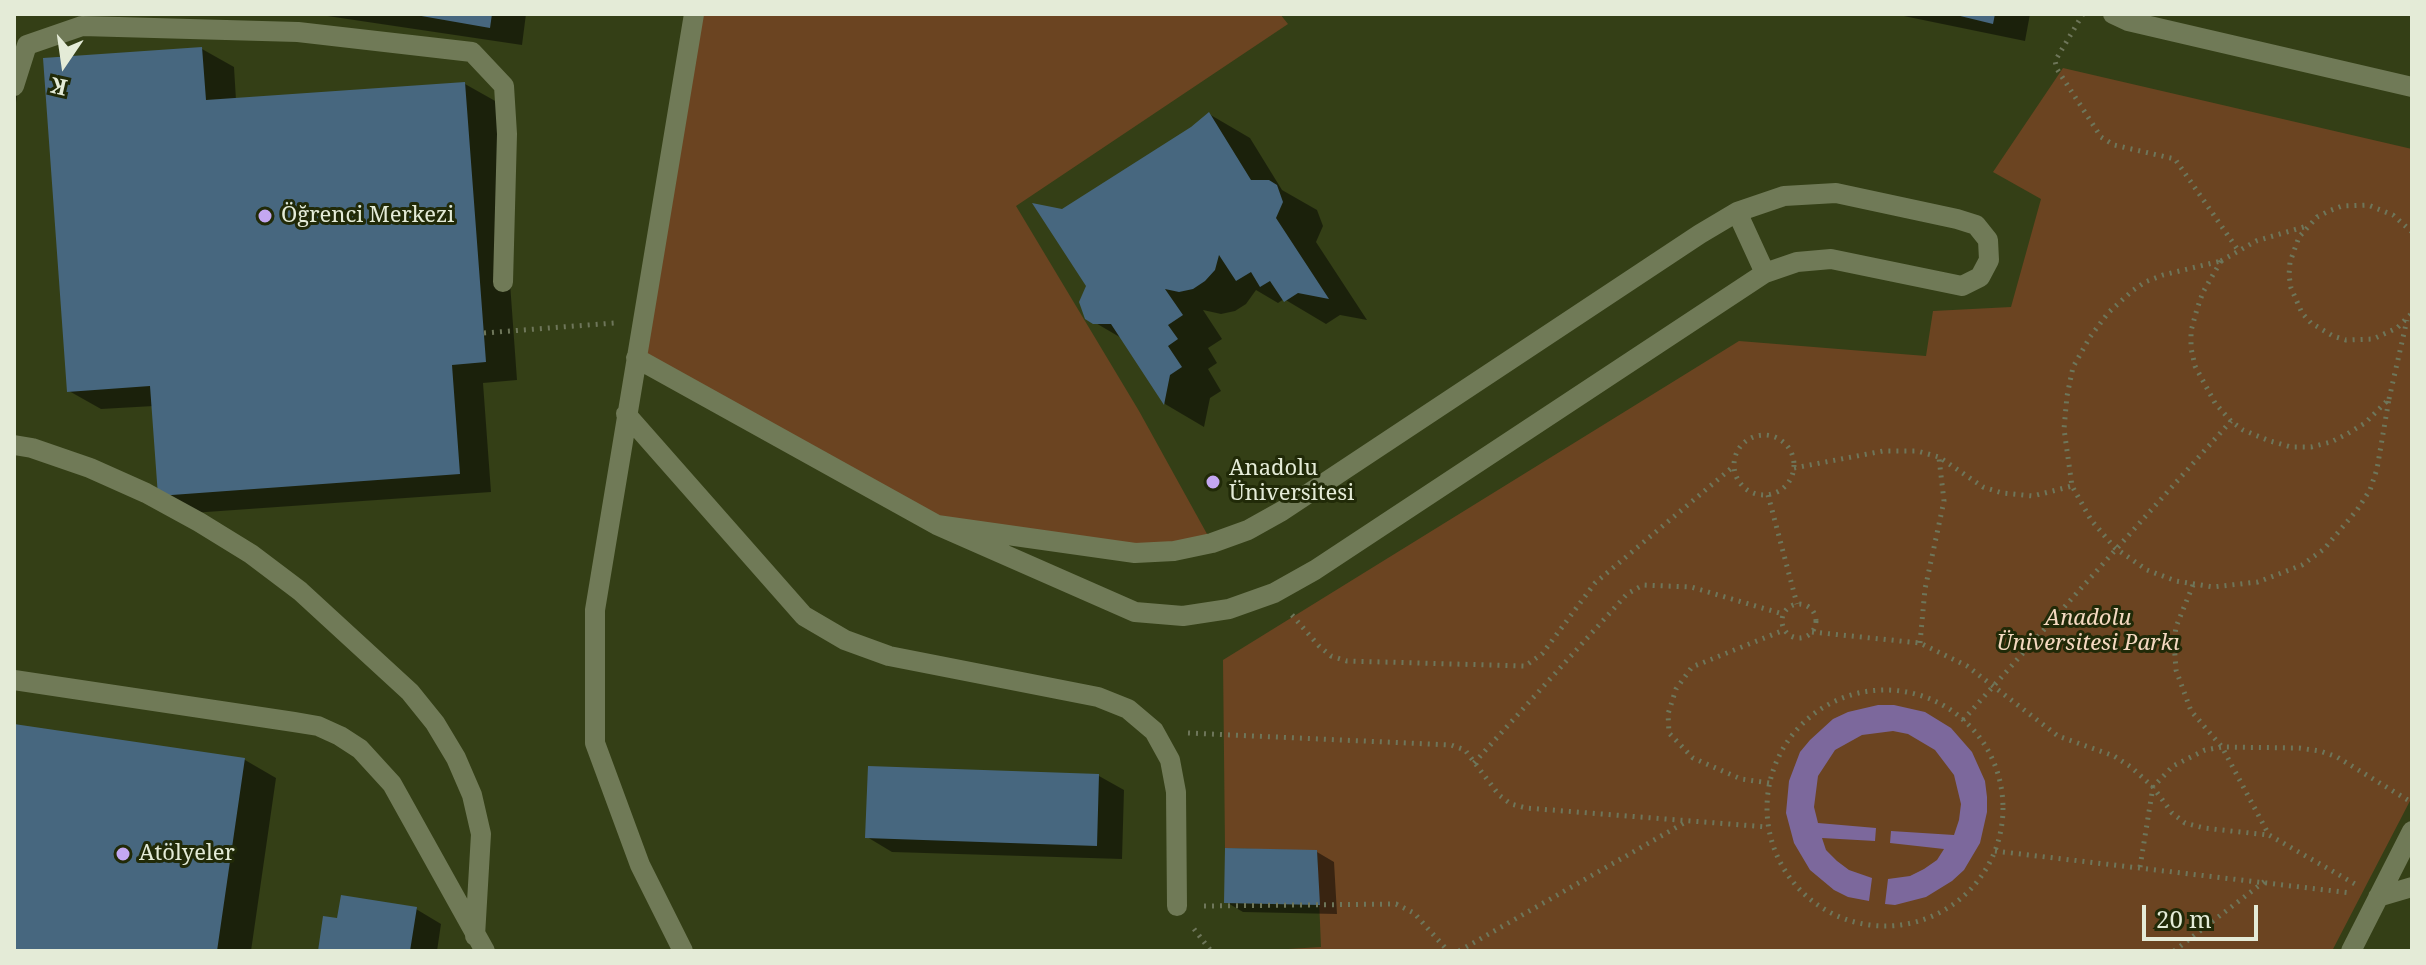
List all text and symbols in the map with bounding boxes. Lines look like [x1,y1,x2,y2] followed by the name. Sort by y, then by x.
[24,24,104,104] north arrow
[47,71,70,104] text: K
[281,203,454,229] place label: Öğrenci Merkezi
[256,207,274,225] marker: Öğrenci Merkezi
[1229,456,1354,508] place label: Anadolu Üniversitesi
[1204,473,1222,491] marker: Anadolu Üniversitesi
[1996,606,2180,658] park label: Anadolu Üniversitesi Parkı
[139,841,235,867] place label: Atölyeler
[114,845,132,863] marker: Atölyeler
[2146,889,2262,939] scale bar
[2156,902,2212,935] text: 20 m

